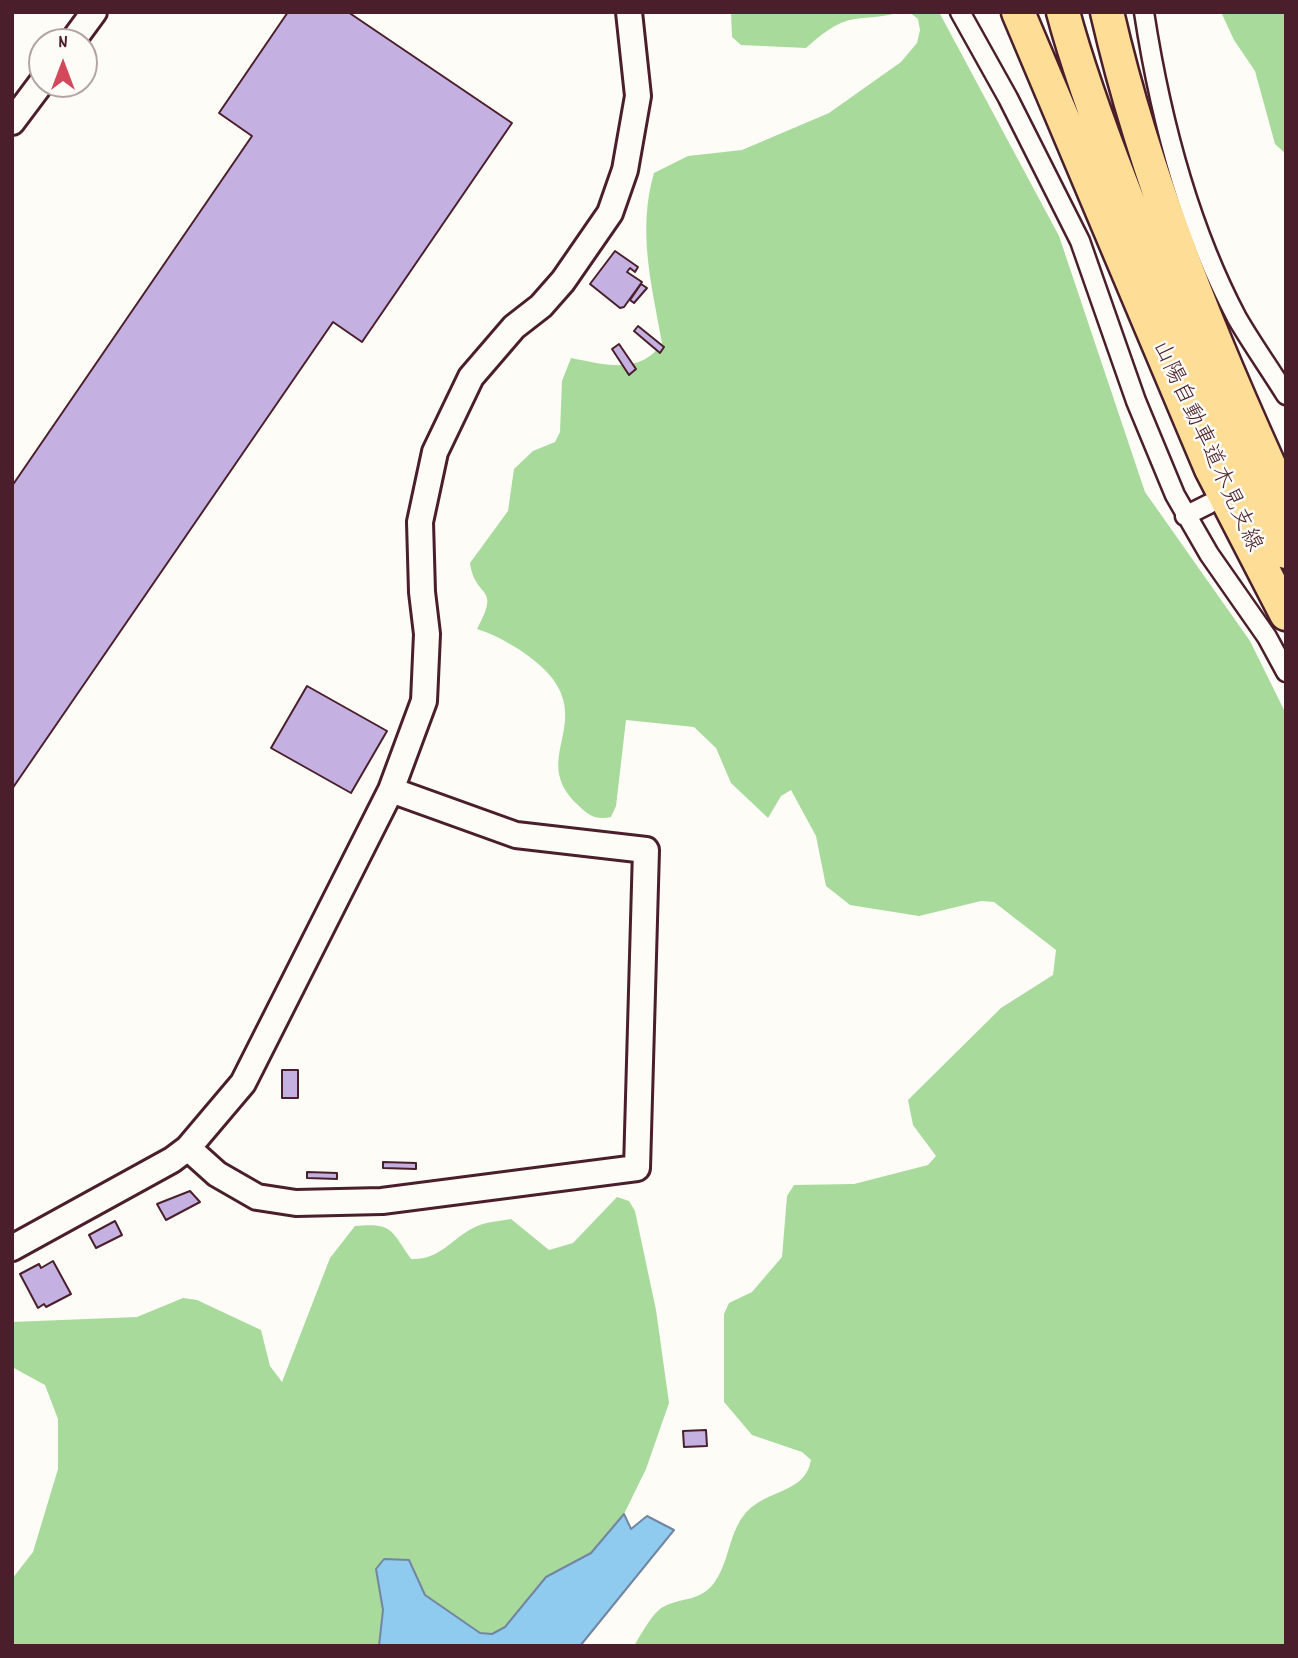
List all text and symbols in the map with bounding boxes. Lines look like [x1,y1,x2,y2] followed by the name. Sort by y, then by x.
[28,28,98,98] north arrow
[58,30,68,57] text: N
[1144,337,1266,557] street label: 山陽自動車道木見支線

